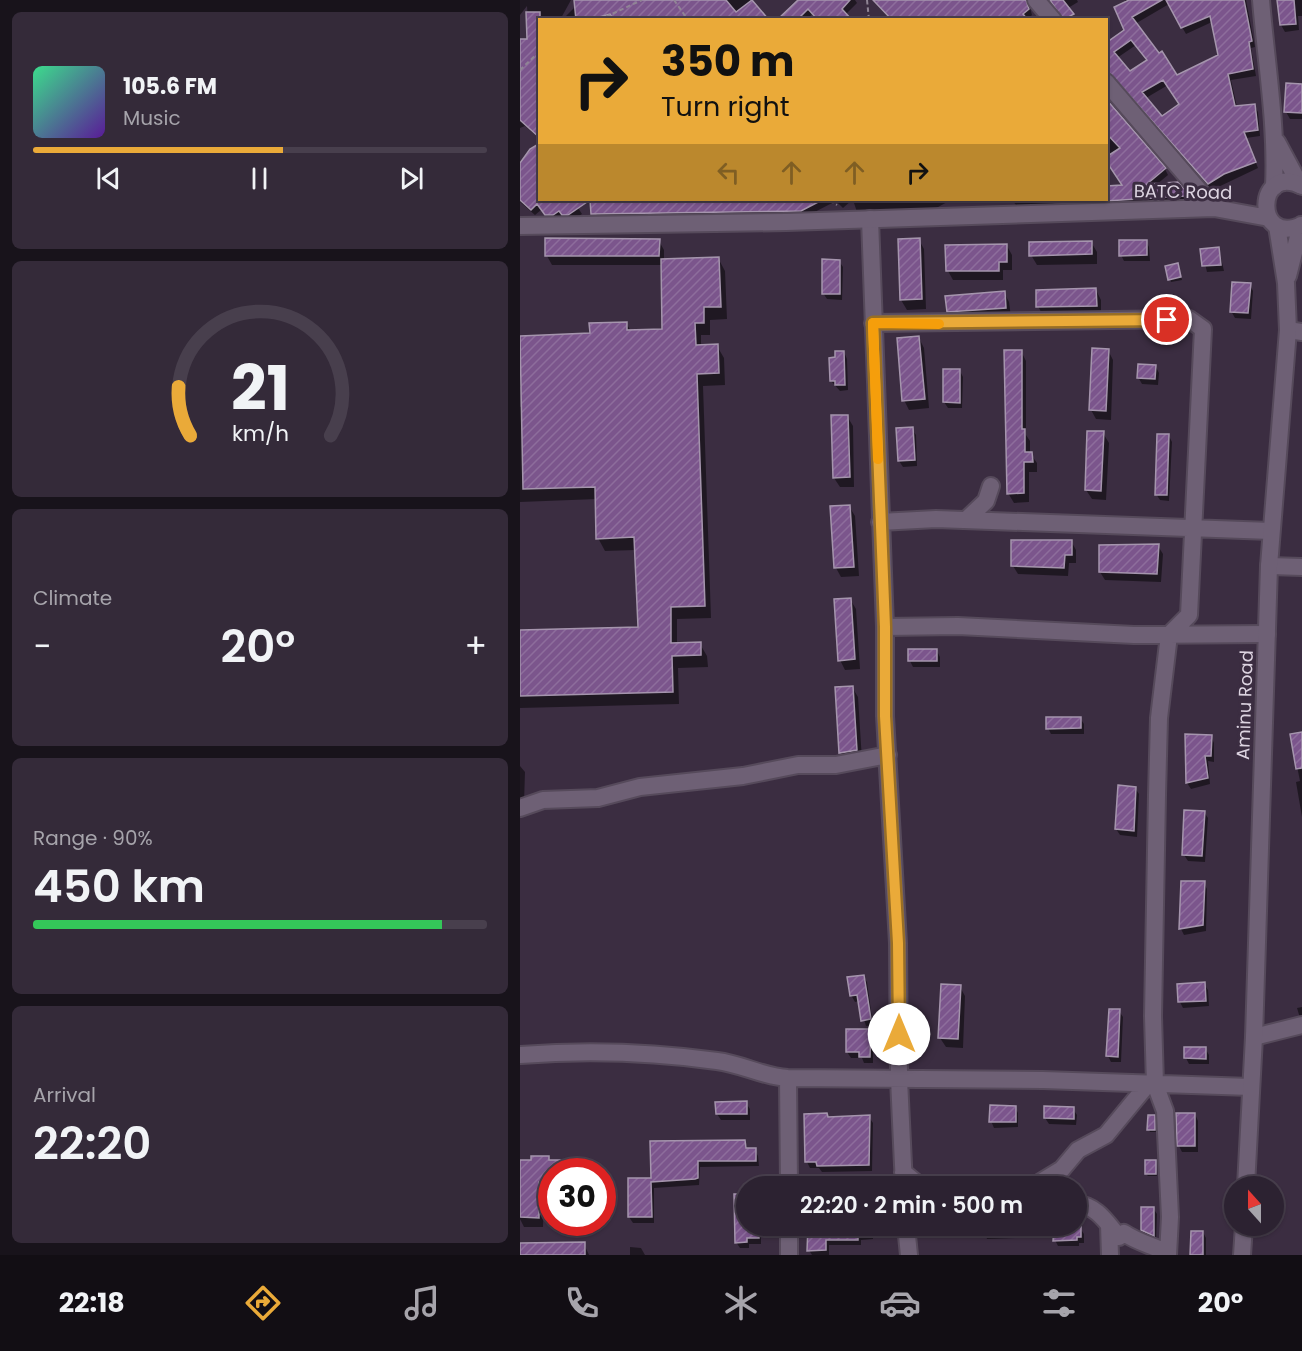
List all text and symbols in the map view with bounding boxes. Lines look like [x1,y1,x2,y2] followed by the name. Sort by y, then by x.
[661,32,794,91] text: 350 m
[562,42,640,120] icon: right
[123,71,217,102] text: 105.6 FM
[661,88,790,125] text: Turn right
[123,104,181,132] text: Music
[712,156,745,189] icon: left
[775,156,808,189] icon: ahead
[838,156,871,189] icon: ahead
[901,156,934,189] icon: right
[92,162,125,195] icon: previous
[243,162,276,195] icon: pause
[395,162,428,195] icon: next
[1134,178,1232,205] street label: BATC Road
[1141,294,1192,345] pin
[1150,303,1183,336] icon: arrive
[230,344,290,432] text: 21
[231,418,289,449] text: km/h
[33,584,112,612] text: Climate
[220,615,295,678] text: 20°
[33,623,51,670] text: −
[464,623,487,670] text: +
[1230,650,1259,760] street label: Aminu Road
[33,824,153,852] text: Range · 90%
[33,855,205,918] text: 450 km
[867,1002,931,1066] position arrow
[33,1081,96,1109] text: Arrival
[33,1112,151,1175] text: 22:20
[538,1158,616,1236] speed limit sign: 30
[1224,1176,1284,1236] north arrow
[1224,1176,1284,1236] map controls
[800,1190,1023,1221] text: 22:20 · 2 min · 500 m
[242,1282,284,1324] icon: directions
[401,1282,443,1324] icon: music
[561,1282,603,1324] icon: phone
[720,1282,762,1324] icon: climate
[879,1282,921,1324] icon: car
[1038,1282,1080,1324] icon: filters
[59,1284,125,1321] text: 22:18
[1198,1284,1243,1321] text: 20°

